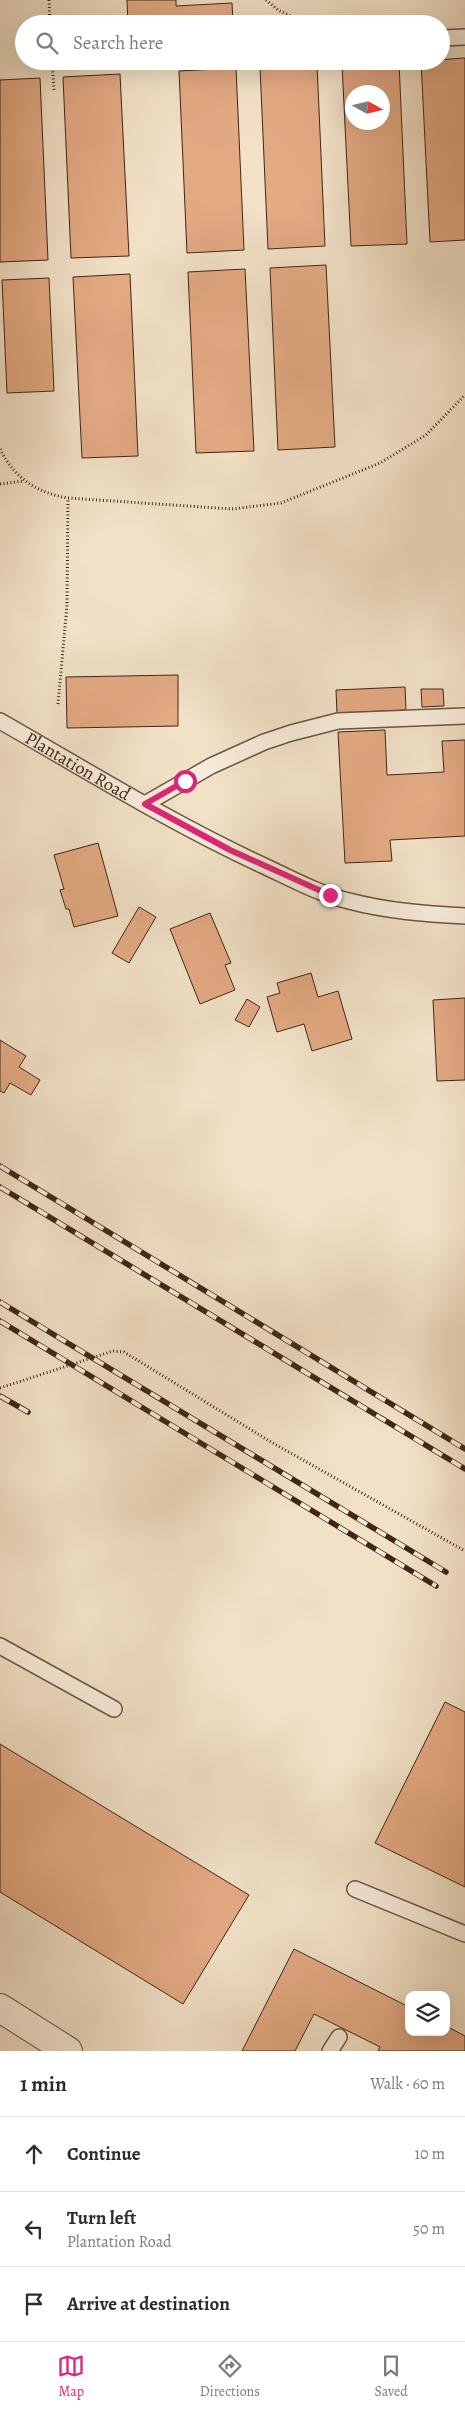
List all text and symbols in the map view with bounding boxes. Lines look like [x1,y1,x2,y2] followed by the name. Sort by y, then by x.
[15,15,450,70] search box
[33,29,61,57] icon: search
[73,30,163,56] text: Search here
[345,85,390,130] north arrow
[21,726,135,806] street label: Plantation Road
[174,770,197,793] route start
[319,884,342,907] route end
[405,1991,450,2036] map controls
[405,1991,450,2036] button: layers
[20,2070,67,2098] text: 1 min
[370,2073,445,2095] text: Walk · 60 m
[20,2140,48,2168] icon: ahead
[67,2141,141,2167] text: Continue
[415,2143,445,2165] text: 10 m
[67,2205,136,2231] text: Turn left
[20,2215,48,2243] icon: left
[413,2218,445,2240] text: 50 m
[67,2231,172,2253] text: Plantation Road
[20,2290,48,2318] icon: arrive
[67,2291,230,2317] text: Arrive at destination
[57,2352,85,2401] tab: Map
[200,2352,260,2401] tab: Directions
[375,2352,408,2401] tab: Saved

